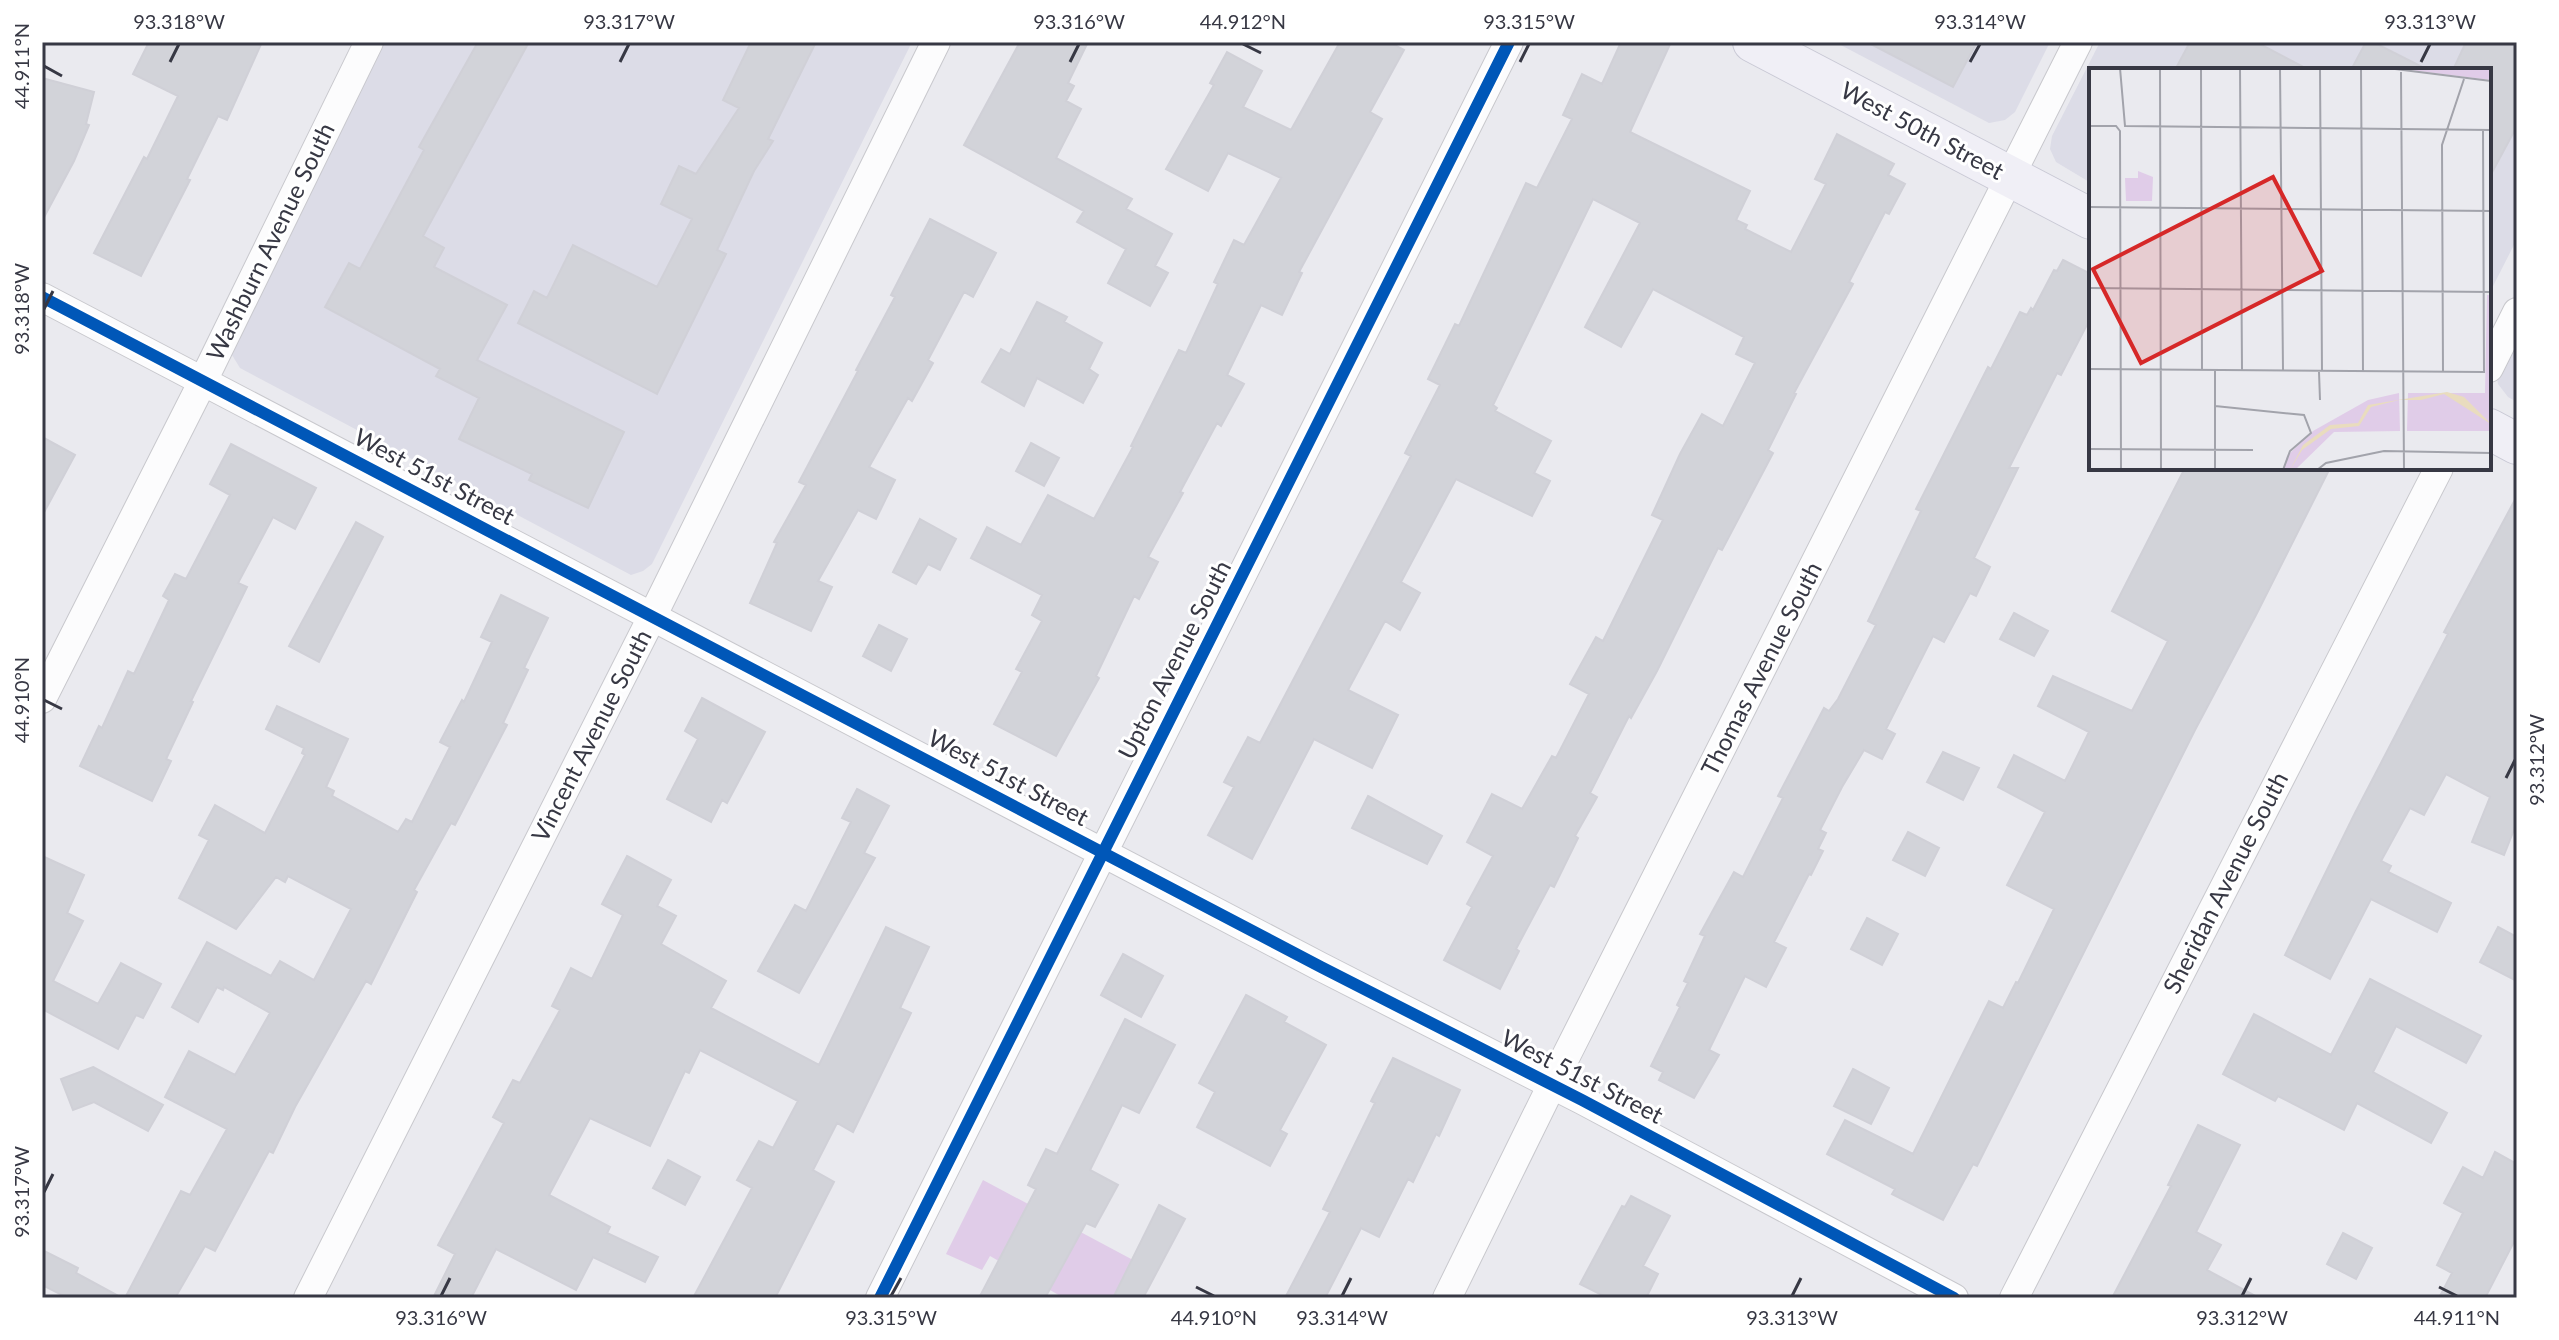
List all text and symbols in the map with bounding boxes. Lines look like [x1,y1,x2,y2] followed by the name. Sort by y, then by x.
[133,9,225,33] text: 93.318°W
[583,9,675,33] text: 93.317°W
[1033,9,1125,33] text: 93.316°W
[1200,9,1286,33] text: 44.912°N
[1483,9,1575,33] text: 93.315°W
[1934,9,2026,33] text: 93.314°W
[2384,9,2476,33] text: 93.313°W
[9,23,33,109] text: 44.911°N
[2089,68,2491,470] inset map
[1836,75,2010,185] street label: West 50th Street
[199,118,340,365] street label: Washburn Avenue South
[9,263,33,355] text: 93.318°W
[350,421,520,530] street label: West 51st Street
[1111,555,1236,763] street label: Upton Avenue South
[1694,557,1827,780] street label: Thomas Avenue South
[525,624,657,846] street label: Vincent Avenue South
[9,657,33,743] text: 44.910°N
[2524,714,2548,806] text: 93.312°W
[924,722,1094,831] street label: West 51st Street
[2156,767,2293,998] street label: Sheridan Avenue South
[1497,1022,1669,1129] street label: West 51st Street
[9,1146,33,1238] text: 93.317°W
[395,1305,487,1329] text: 93.316°W
[845,1305,937,1329] text: 93.315°W
[1171,1305,1257,1329] text: 44.910°N
[1296,1305,1388,1329] text: 93.314°W
[1746,1305,1838,1329] text: 93.313°W
[2196,1305,2288,1329] text: 93.312°W
[2414,1305,2500,1329] text: 44.911°N

